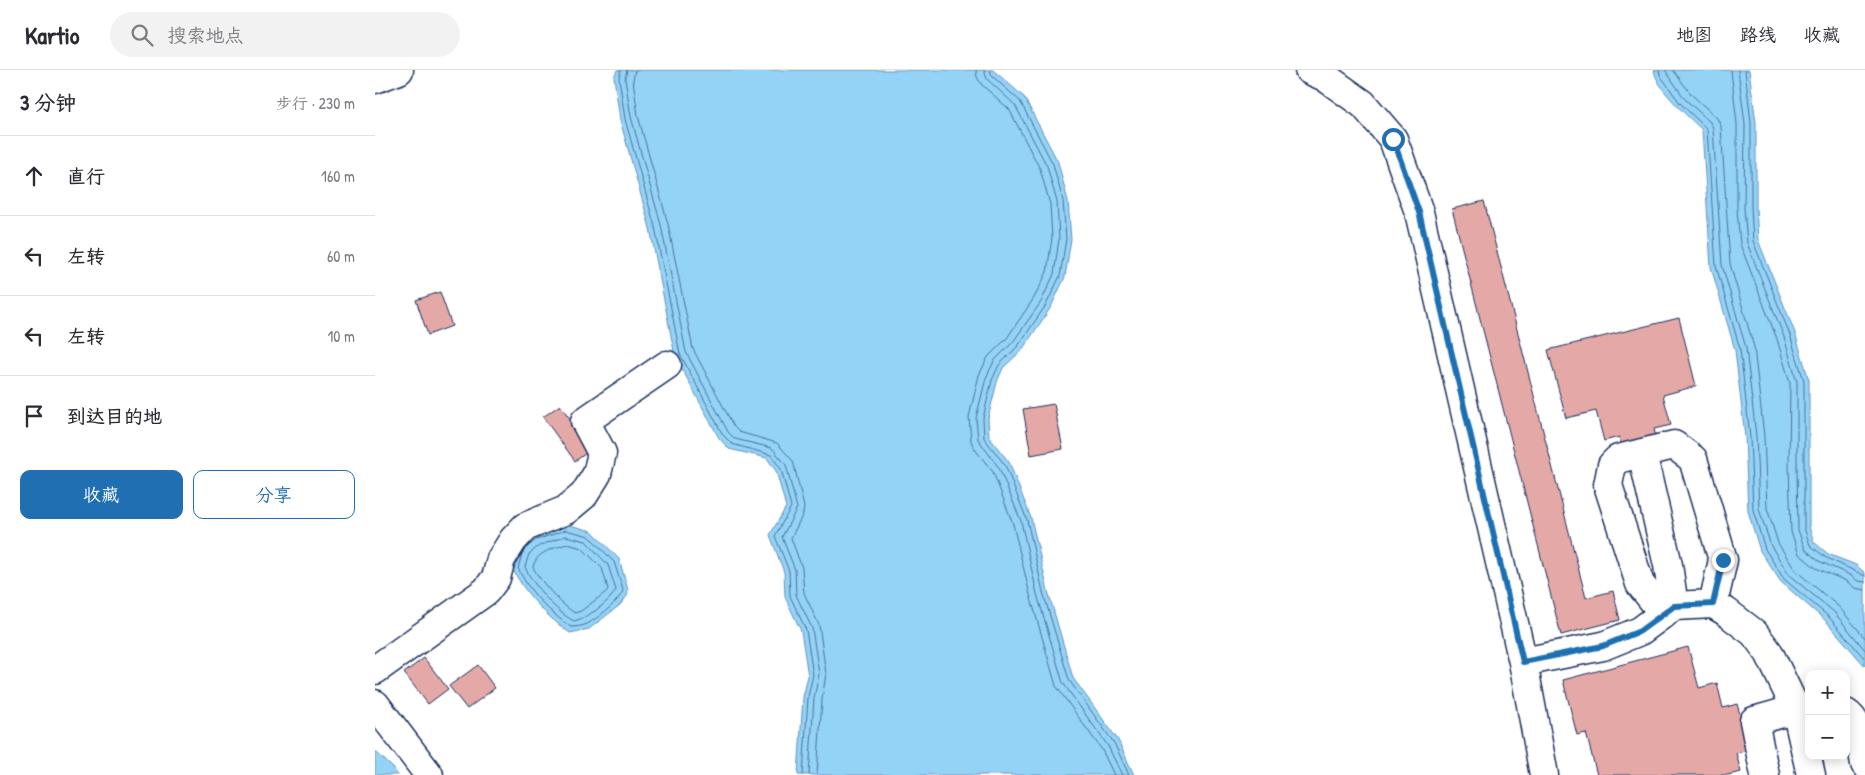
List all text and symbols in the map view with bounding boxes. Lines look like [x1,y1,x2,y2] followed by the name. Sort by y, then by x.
[110,12,460,57] search box
[25,19,80,51] text: Kartio
[128,21,156,49] icon: search
[168,22,244,48] text: 搜索地点
[1676,22,1712,47] text: 地图
[1740,22,1776,47] text: 路线
[1804,22,1840,47] text: 收藏
[20,88,76,117] text: 3 分钟
[276,92,355,114] text: 步行 · 230 m
[1382,128,1405,151] route start
[20,162,48,190] icon: ahead
[67,163,105,189] text: 直行
[321,165,355,187] text: 160 m
[20,242,48,270] icon: left
[67,243,105,269] text: 左转
[327,245,355,267] text: 60 m
[20,322,48,350] icon: left
[67,323,105,349] text: 左转
[327,325,355,347] text: 10 m
[20,402,48,430] icon: arrive
[67,403,162,429] text: 到达目的地
[20,470,183,519] button: 收藏
[193,470,355,519] button: 分享
[1712,549,1735,572] route end
[1805,670,1850,760] map controls
[1805,670,1850,715] button: +
[1805,715,1850,760] button: −

